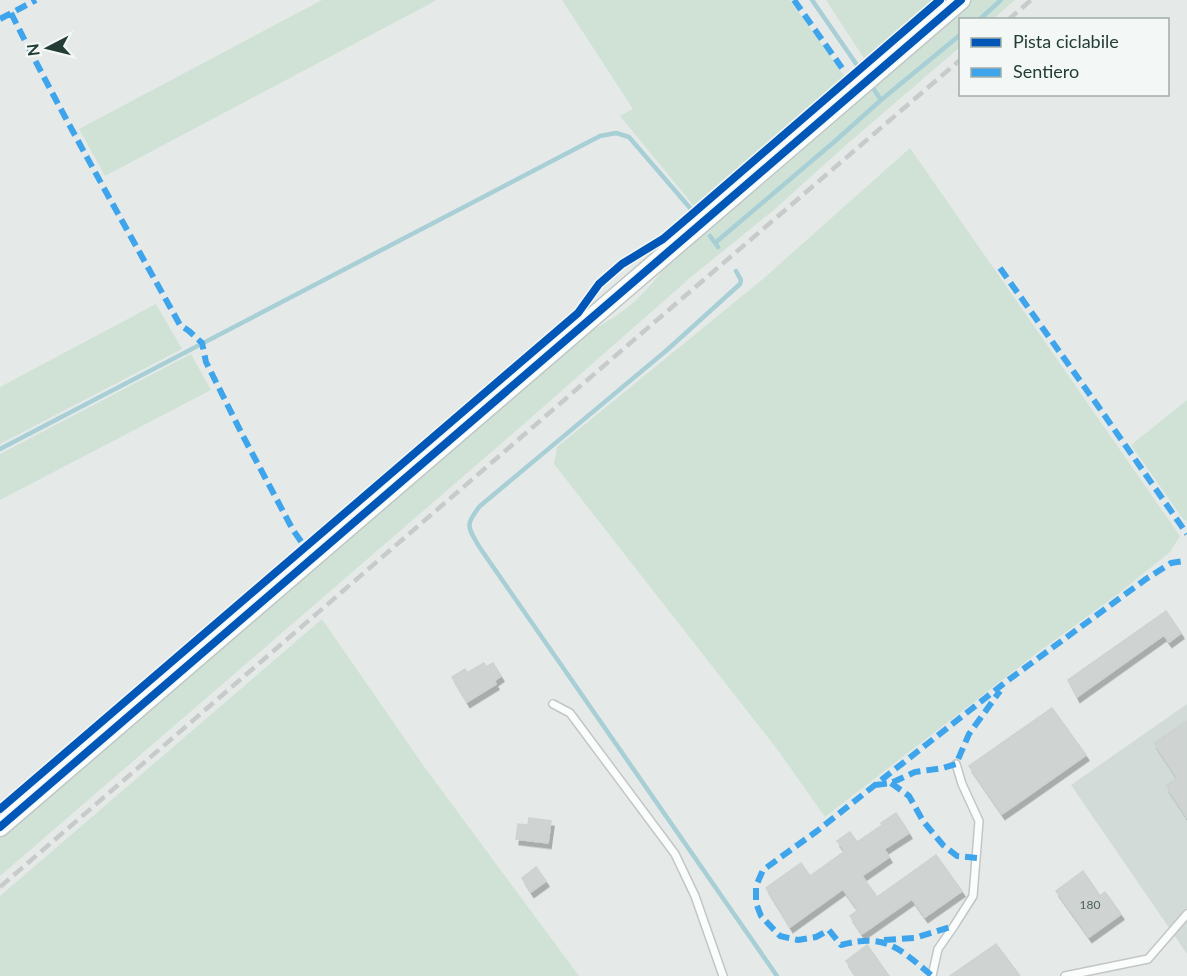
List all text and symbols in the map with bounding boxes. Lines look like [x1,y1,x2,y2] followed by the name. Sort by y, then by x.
[18,18,78,78] north arrow
[959,18,1169,96] legend
[1013,30,1119,52] text: Pista ciclabile
[22,43,43,57] text: N
[1013,60,1079,82] text: Sentiero
[1080,897,1100,912] house number: 180

